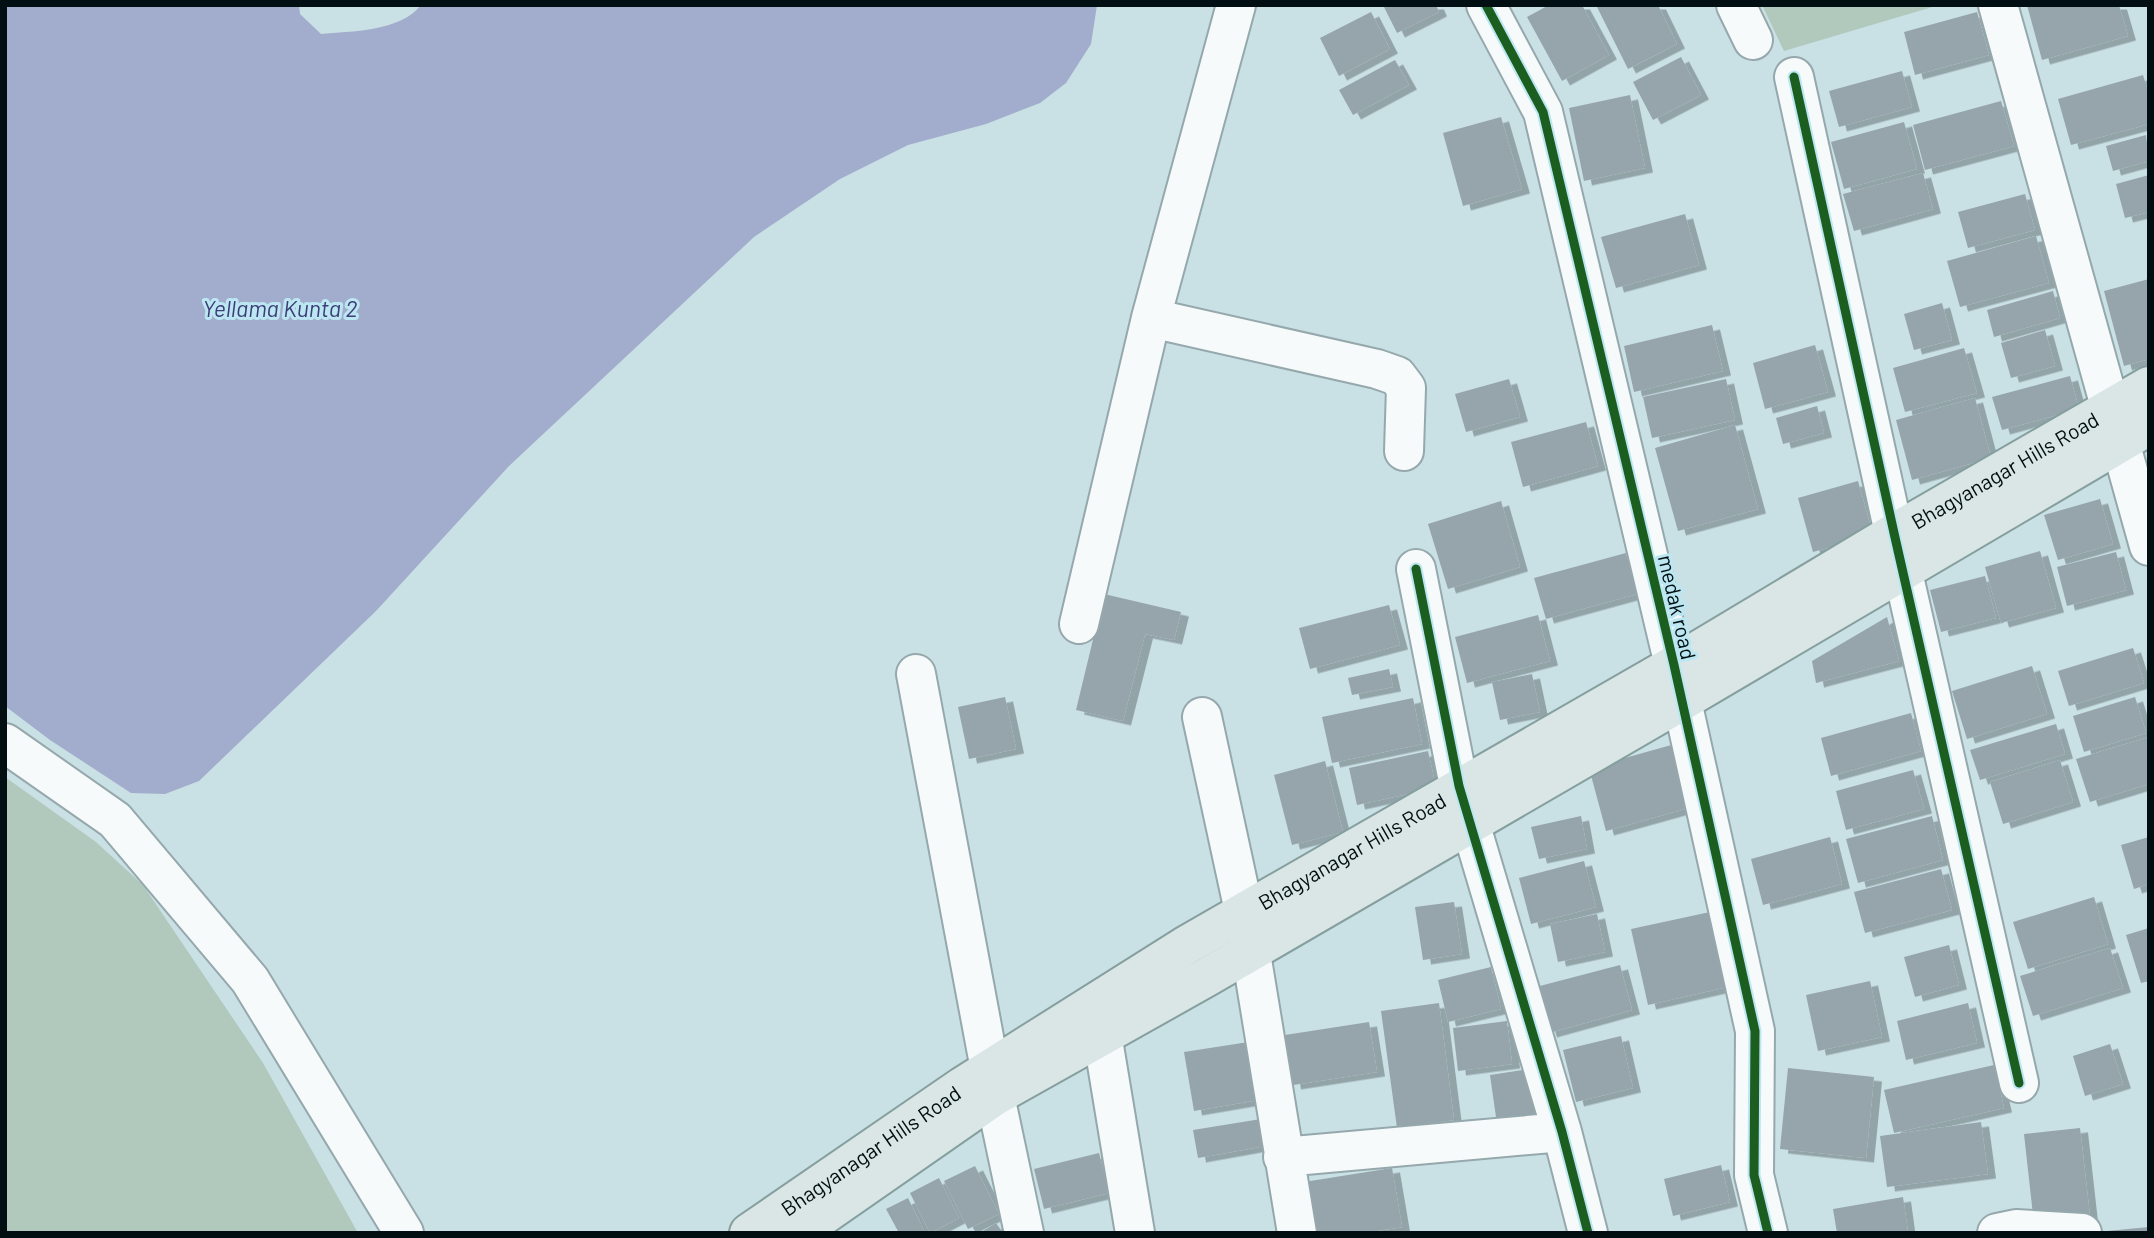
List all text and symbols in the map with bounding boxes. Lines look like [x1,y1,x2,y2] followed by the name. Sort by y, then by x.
[203,294,357,322] water label: Yellama Kunta 2
[1906,406,2102,533] street label: Bhagyanagar Hills Road
[1654,552,1702,662] street label: medak road
[1253,787,1450,914] street label: Bhagyanagar Hills Road
[776,1079,965,1220] street label: Bhagyanagar Hills Road

